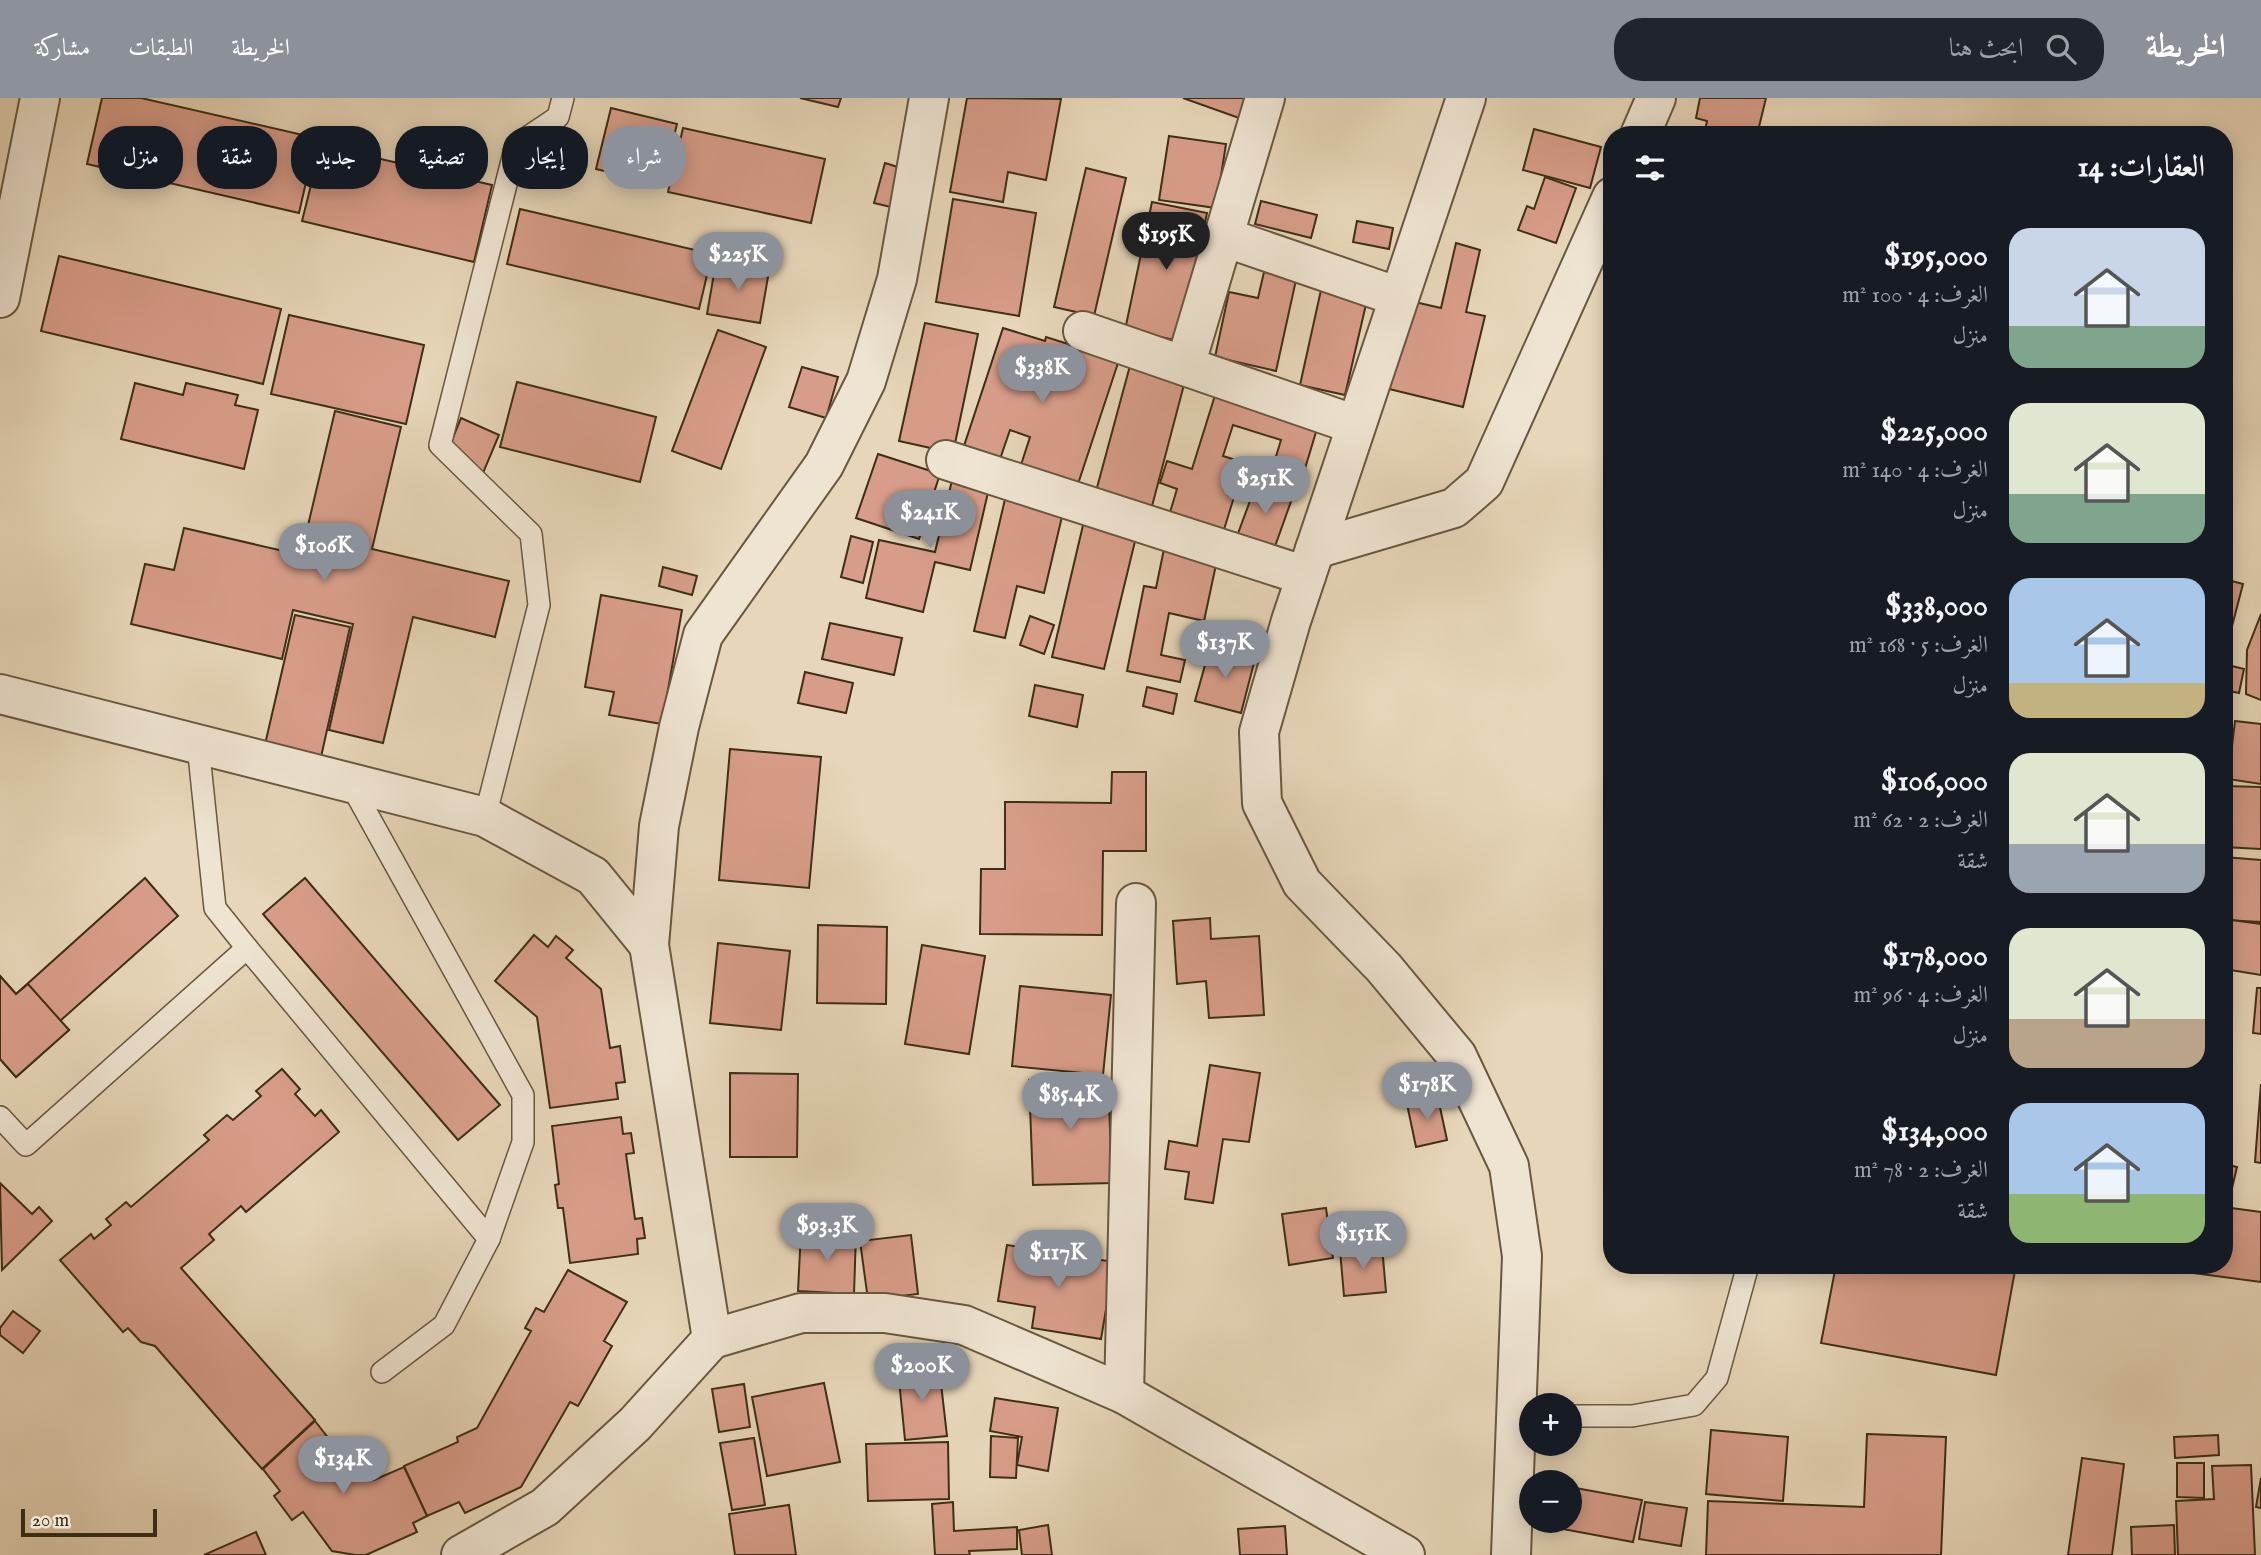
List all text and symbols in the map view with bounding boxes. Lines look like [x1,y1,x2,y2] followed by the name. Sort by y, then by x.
[1614,18,2104,81] search box
[2146,27,2226,69] text: الخريطة
[2042,30,2080,68] icon: search
[1949,32,2024,65] text: ابحث هنا
[35,33,90,64] text: مشاركة
[128,33,194,64] text: الطبقات
[232,33,290,64] text: الخريطة
[98,126,183,189] chip: منزل
[197,126,277,189] chip: شقة
[291,126,381,189] chip: جديد
[395,126,488,189] chip: تصفية
[502,126,588,189] chip: إيجار
[602,126,686,189] chip: شراء
[1631,149,1669,187] icon: filters
[2077,149,2205,187] text: العقارات: 14
[1117,212,1215,272] pin: $195K
[1138,220,1194,249] text: $195K
[689,232,787,292] pin: $225K
[1884,238,1988,276] text: $195,000
[708,240,768,269] text: $225K
[2065,256,2149,340] icon: home
[1842,281,1988,310] text: الغرف: 4 · 100 m²
[1953,322,1988,351] text: منزل
[993,345,1091,405] pin: $338K
[1014,353,1070,382] text: $338K
[1880,413,1988,451] text: $225,000
[2065,431,2149,515] icon: home
[1216,456,1314,516] pin: $251K
[1842,456,1988,485] text: الغرف: 4 · 140 m²
[1237,464,1294,493] text: $251K
[881,490,979,550] pin: $241K
[1953,497,1988,526] text: منزل
[900,498,960,527] text: $241K
[275,524,373,583] pin: $106K
[295,531,353,560] text: $106K
[1885,588,1988,626] text: $338,000
[2065,606,2149,690] icon: home
[1176,620,1274,680] pin: $137K
[1196,628,1254,657] text: $137K
[1849,631,1988,660] text: الغرف: 5 · 168 m²
[1953,672,1988,701] text: منزل
[1881,763,1988,801] text: $106,000
[2065,781,2149,865] icon: home
[1853,806,1988,835] text: الغرف: 2 · 62 m²
[1958,847,1988,876] text: شقة
[1882,938,1988,976] text: $178,000
[2065,956,2149,1040] icon: home
[1854,981,1988,1010] text: الغرف: 4 · 96 m²
[1953,1022,1988,1051] text: منزل
[1378,1062,1476,1122] pin: $178K
[1398,1070,1456,1099] text: $178K
[1013,1072,1127,1132] pin: $85.4K
[1038,1080,1102,1109] text: $85.4K
[1881,1113,1988,1151] text: $134,000
[2065,1131,2149,1215] icon: home
[1854,1156,1988,1185] text: الغرف: 2 · 78 m²
[1958,1197,1988,1226] text: شقة
[770,1204,884,1263] pin: $93.3K
[796,1211,858,1240] text: $93.3K
[1314,1212,1412,1271] pin: $151K
[1336,1219,1390,1248] text: $151K
[1009,1230,1107,1290] pin: $117K
[1029,1238,1087,1267] text: $117K
[873,1344,971,1403] pin: $200K
[891,1351,953,1380] text: $200K
[1519,1393,1582,1533] map controls
[1519,1393,1582,1456] button: +
[294,1436,392,1496] pin: $134K
[314,1444,372,1473] text: $134K
[1519,1470,1582,1533] button: −
[21,1506,158,1538] scale bar
[32,1509,69,1533] text: 20 m

